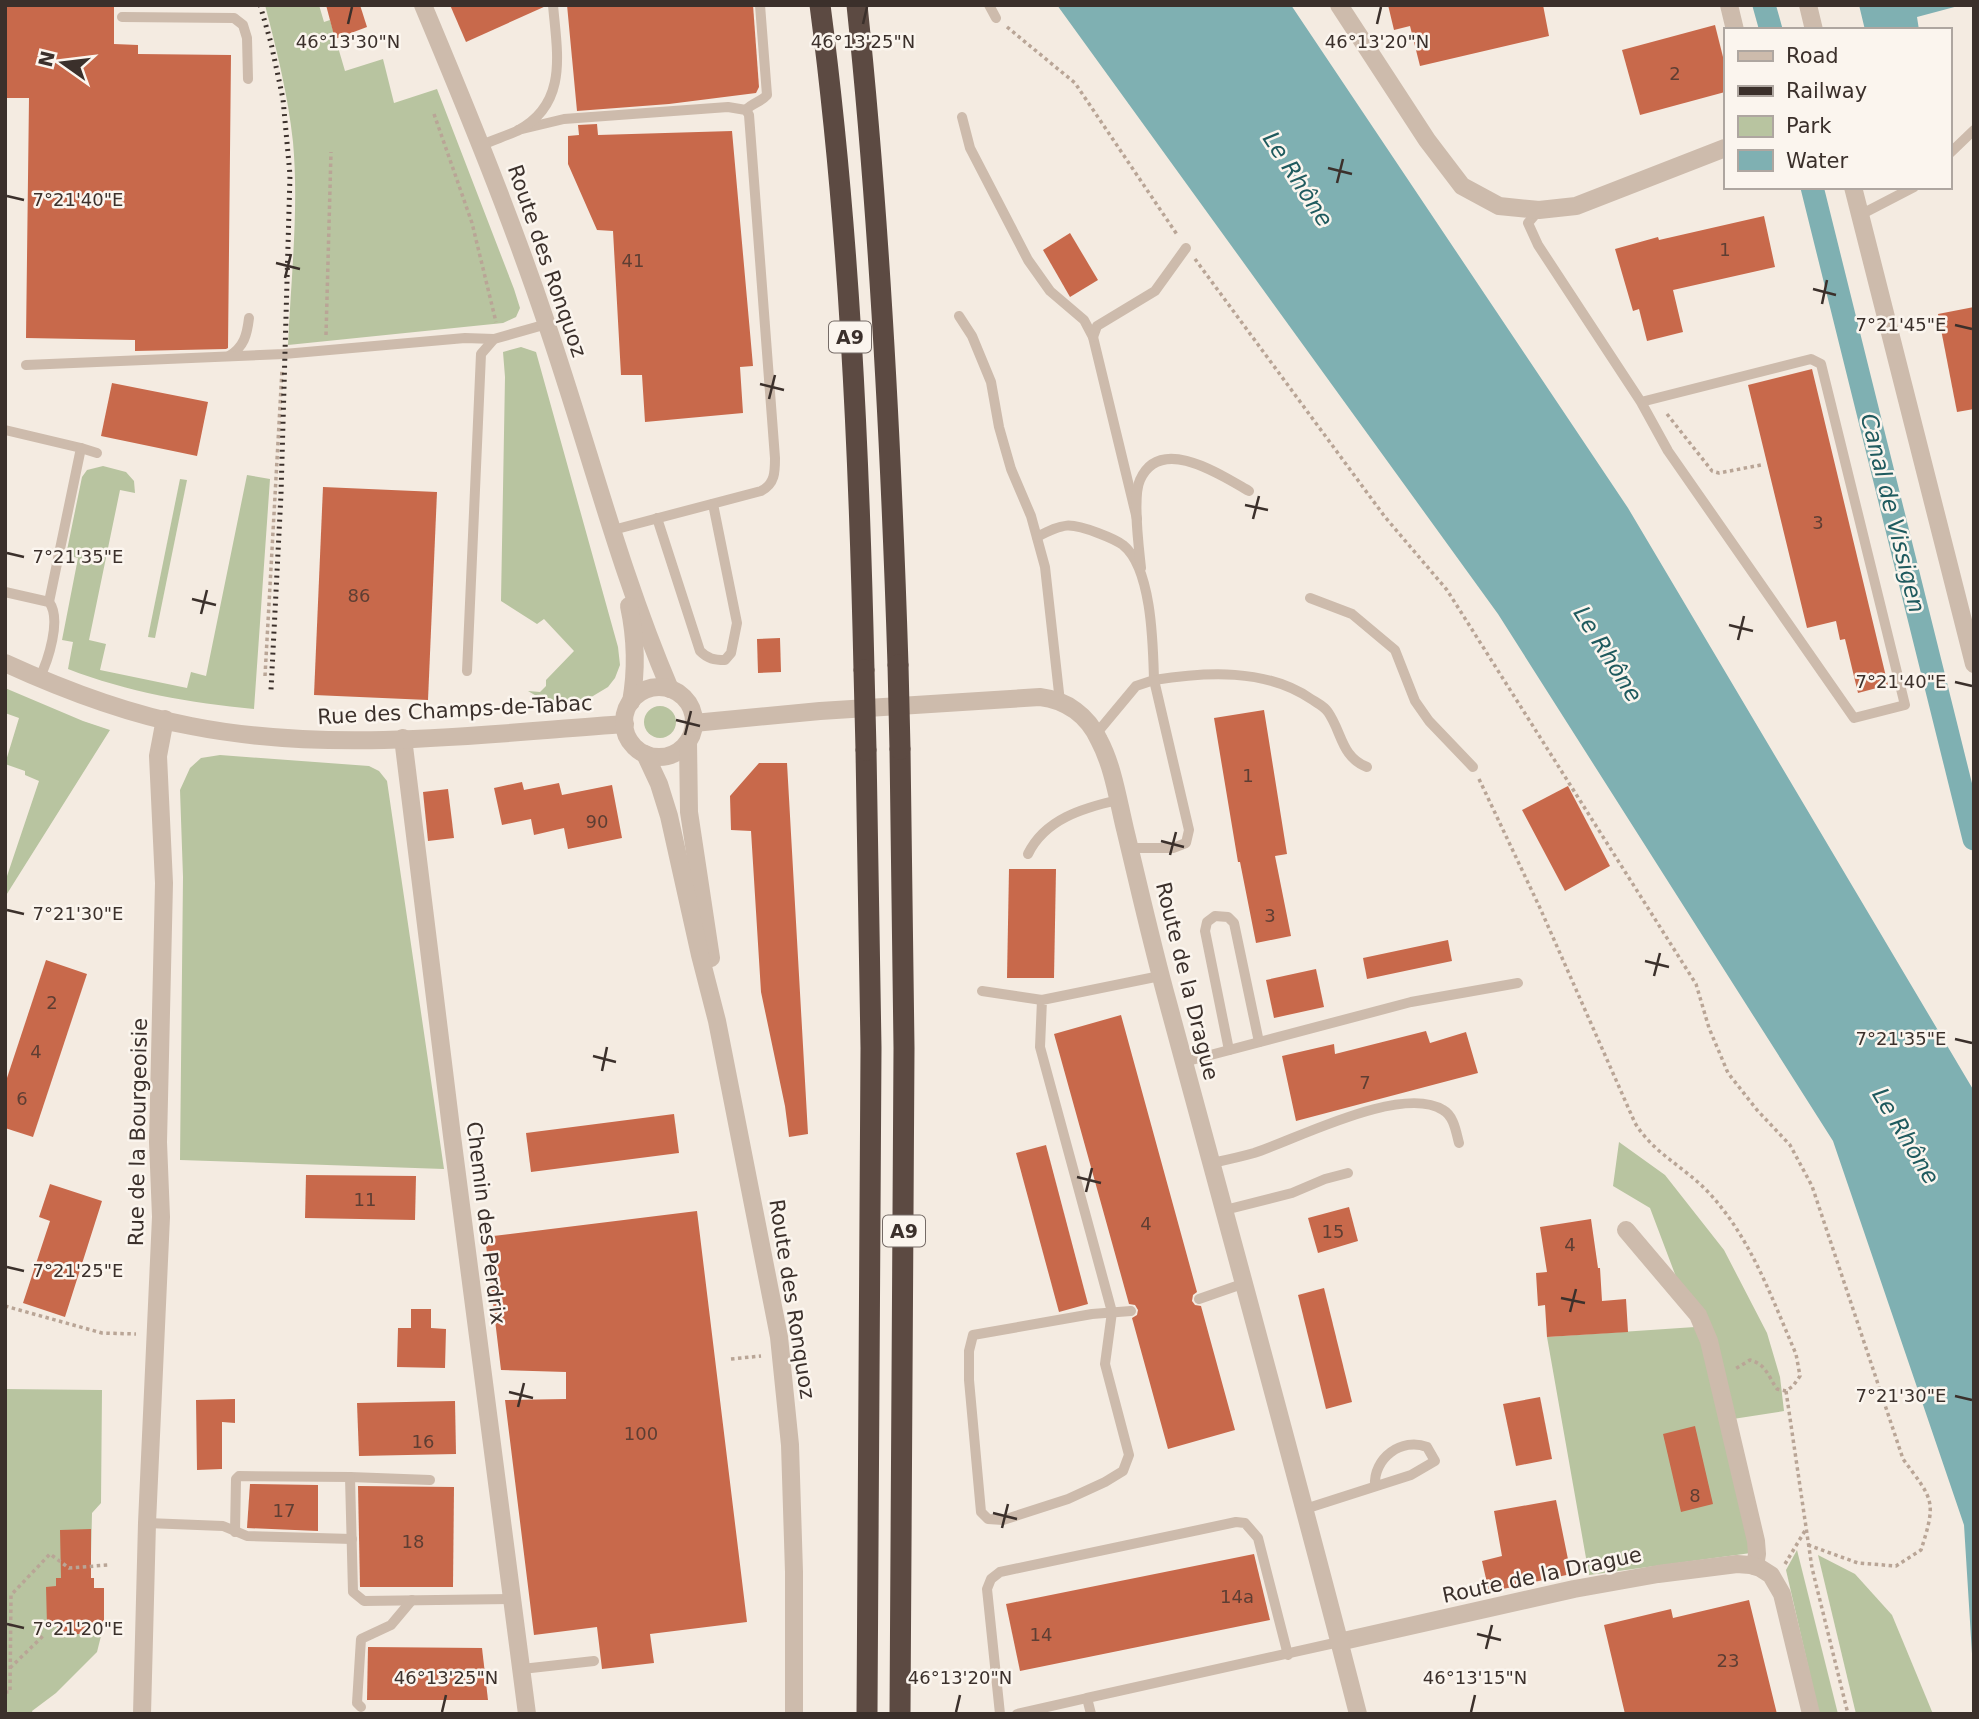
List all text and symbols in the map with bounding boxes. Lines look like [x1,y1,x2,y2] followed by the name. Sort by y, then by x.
[28,28,98,98] north arrow
[1724,28,1951,189] legend
[296,31,400,52] text: 46°13'30"N
[811,31,915,52] text: 46°13'25"N
[1325,31,1429,52] text: 46°13'20"N
[1786,44,1839,68] text: Road
[34,49,59,69] text: N
[1669,63,1681,84] house number: 2
[1786,79,1867,103] text: Railway
[1786,114,1832,138] text: Park
[1258,127,1338,231] water label: Le Rhône
[1786,149,1848,173] text: Water
[503,162,591,360] street label: Route des Ronquoz
[33,189,123,210] text: 7°21'40"E
[1719,239,1731,260] house number: 1
[622,250,644,271] house number: 41
[1856,314,1946,335] text: 7°21'45"E
[829,322,871,352] road number: A9
[1856,411,1930,615] water label: Canal de Vissigen
[1812,512,1824,533] house number: 3
[33,546,123,567] text: 7°21'35"E
[348,585,370,606] house number: 86
[1568,601,1648,707] water label: Le Rhône
[1856,671,1946,692] text: 7°21'40"E
[317,691,593,729] street label: Rue des Champs-de-Tabac
[1242,765,1254,786] house number: 1
[586,811,608,832] house number: 90
[1151,880,1223,1082] street label: Route de la Drague
[33,903,123,924] text: 7°21'30"E
[1264,905,1276,926] house number: 3
[46,992,58,1013] house number: 2
[124,1018,152,1246] street label: Rue de la Bourgeoisie
[1856,1028,1946,1049] text: 7°21'35"E
[30,1041,42,1062] house number: 4
[1359,1072,1371,1093] house number: 7
[1867,1083,1945,1189] water label: Le Rhône
[16,1088,28,1109] house number: 6
[462,1120,510,1326] street label: Chemin des Perdrix
[354,1189,376,1210] house number: 11
[764,1197,820,1401] street label: Route des Ronquoz
[1140,1213,1152,1234] house number: 4
[883,1216,925,1246] road number: A9
[1322,1221,1344,1242] house number: 15
[1564,1234,1576,1255] house number: 4
[33,1260,123,1281] text: 7°21'25"E
[1856,1385,1946,1406] text: 7°21'30"E
[624,1423,658,1444] house number: 100
[412,1431,434,1452] house number: 16
[1689,1485,1701,1506] house number: 8
[273,1500,295,1521] house number: 17
[402,1531,424,1552] house number: 18
[1440,1542,1644,1608] street label: Route de la Drague
[1220,1586,1254,1607] house number: 14a
[33,1618,123,1639] text: 7°21'20"E
[1030,1624,1052,1645] house number: 14
[1717,1650,1739,1671] house number: 23
[394,1667,498,1688] text: 46°13'25"N
[908,1667,1012,1688] text: 46°13'20"N
[1423,1667,1527,1688] text: 46°13'15"N

